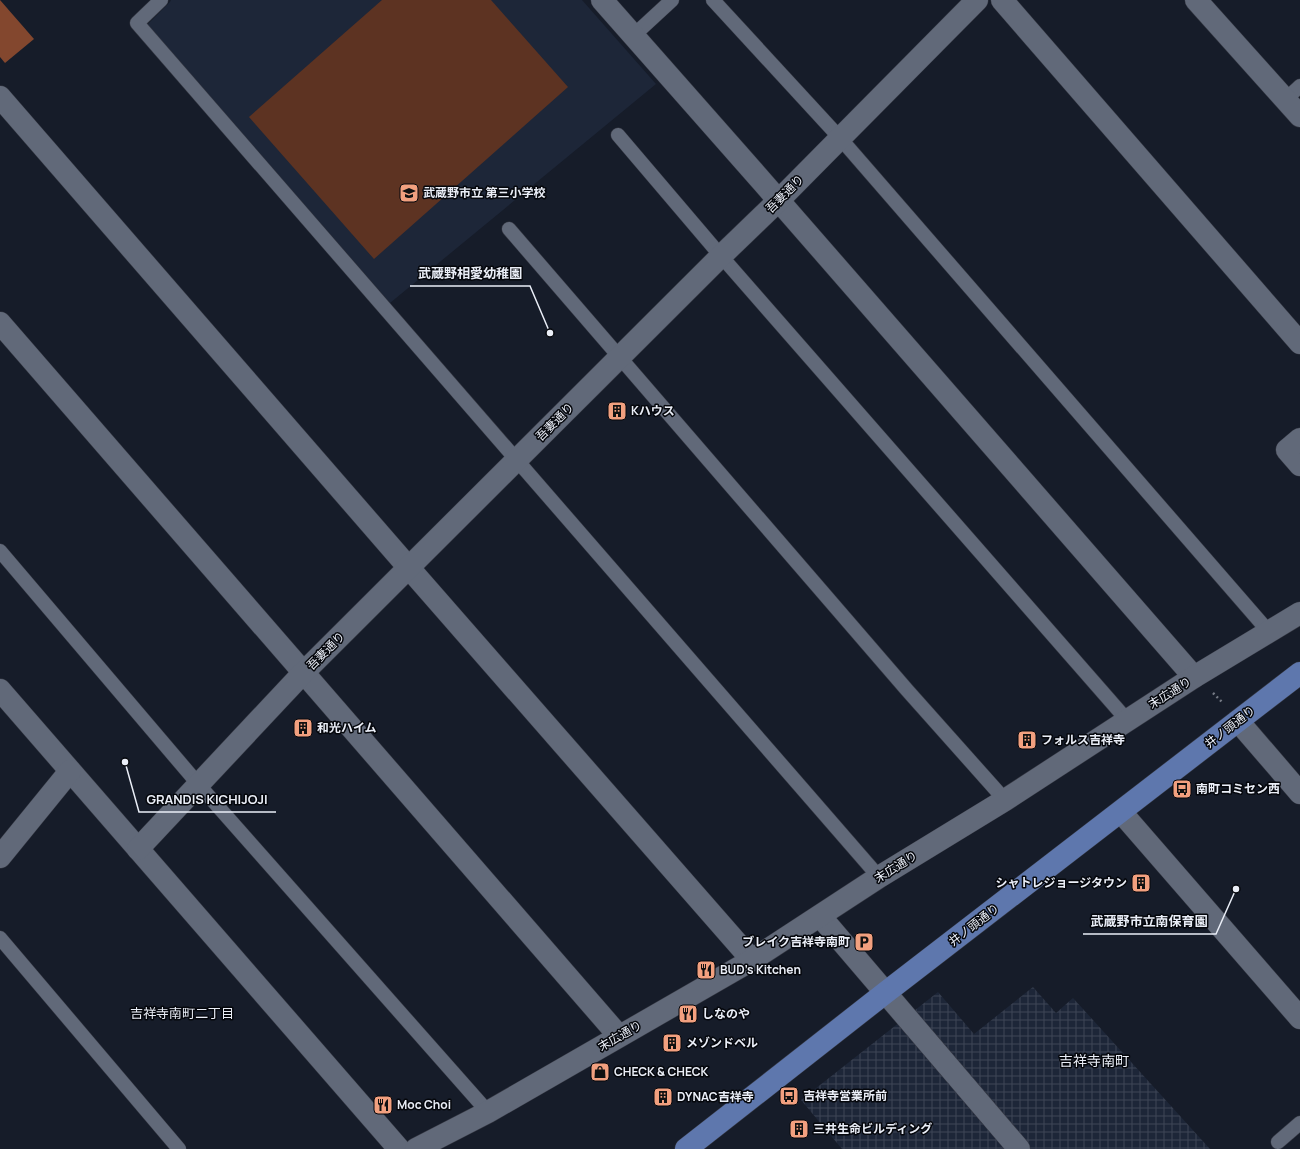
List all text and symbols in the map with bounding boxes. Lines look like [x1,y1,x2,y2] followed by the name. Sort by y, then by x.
[762,171,808,217] street label: 吾妻通り
[398,182,420,204] school or university icon: 武蔵野市立 第三小学校
[423,184,545,201] place label: 武蔵野市立 第三小学校
[410,261,530,286] callout: 武蔵野相愛幼稚園
[418,264,522,282] text: 武蔵野相愛幼稚園
[532,399,578,445] street label: 吾妻通り
[606,400,628,422] building icon: Kハウス
[631,402,675,419] place label: Kハウス
[303,628,349,674] street label: 吾妻通り
[1145,673,1195,713] street label: 末広通り
[1201,701,1259,752] street label: 井ノ頭通り
[292,717,314,739] building icon: 和光ハイム
[317,719,377,736] place label: 和光ハイム
[1016,729,1038,751] building icon: フォルス吉祥寺
[1041,731,1125,748] place label: フォルス吉祥寺
[1171,778,1193,800] bus stop icon: 南町コミセン西
[1196,780,1280,797] place label: 南町コミセン西
[139,787,276,812] callout: GRANDIS KICHIJOJI
[146,790,268,808] text: GRANDIS KICHIJOJI
[871,847,921,887] street label: 末広通り
[1130,872,1152,894] building icon: シャトレジョージタウン
[995,874,1127,891] place label: シャトレジョージタウン
[945,899,1003,950] street label: 井ノ頭通り
[1083,909,1216,934] callout: 武蔵野市立南保育園
[1090,912,1208,930] text: 武蔵野市立南保育園
[853,931,875,953] parking icon: ブレイク吉祥寺南町
[742,933,850,950] place label: ブレイク吉祥寺南町
[695,959,717,981] restaurant icon: BUD's Kitchen
[720,961,801,978] place label: BUD's Kitchen
[677,1003,699,1025] restaurant icon: しなのや
[130,1004,234,1022] district label: 吉祥寺南町二丁目
[702,1005,750,1022] place label: しなのや
[595,1016,645,1055] street label: 末広通り
[661,1032,683,1054] building icon: メゾンドベル
[686,1034,758,1051] place label: メゾンドベル
[1059,1051,1129,1070] district label: 吉祥寺南町
[589,1061,611,1083] shop icon: CHECK & CHECK
[614,1063,709,1080] place label: CHECK & CHECK
[778,1085,800,1107] bus stop icon: 吉祥寺営業所前
[652,1086,674,1108] building icon: DYNAC吉祥寺
[803,1087,887,1104] place label: 吉祥寺営業所前
[677,1088,754,1105] place label: DYNAC吉祥寺
[372,1094,394,1116] restaurant icon: Moc Choi
[397,1096,451,1113] place label: Moc Choi
[788,1118,810,1140] building icon: 三井生命ビルディング
[813,1120,932,1137] place label: 三井生命ビルディング

